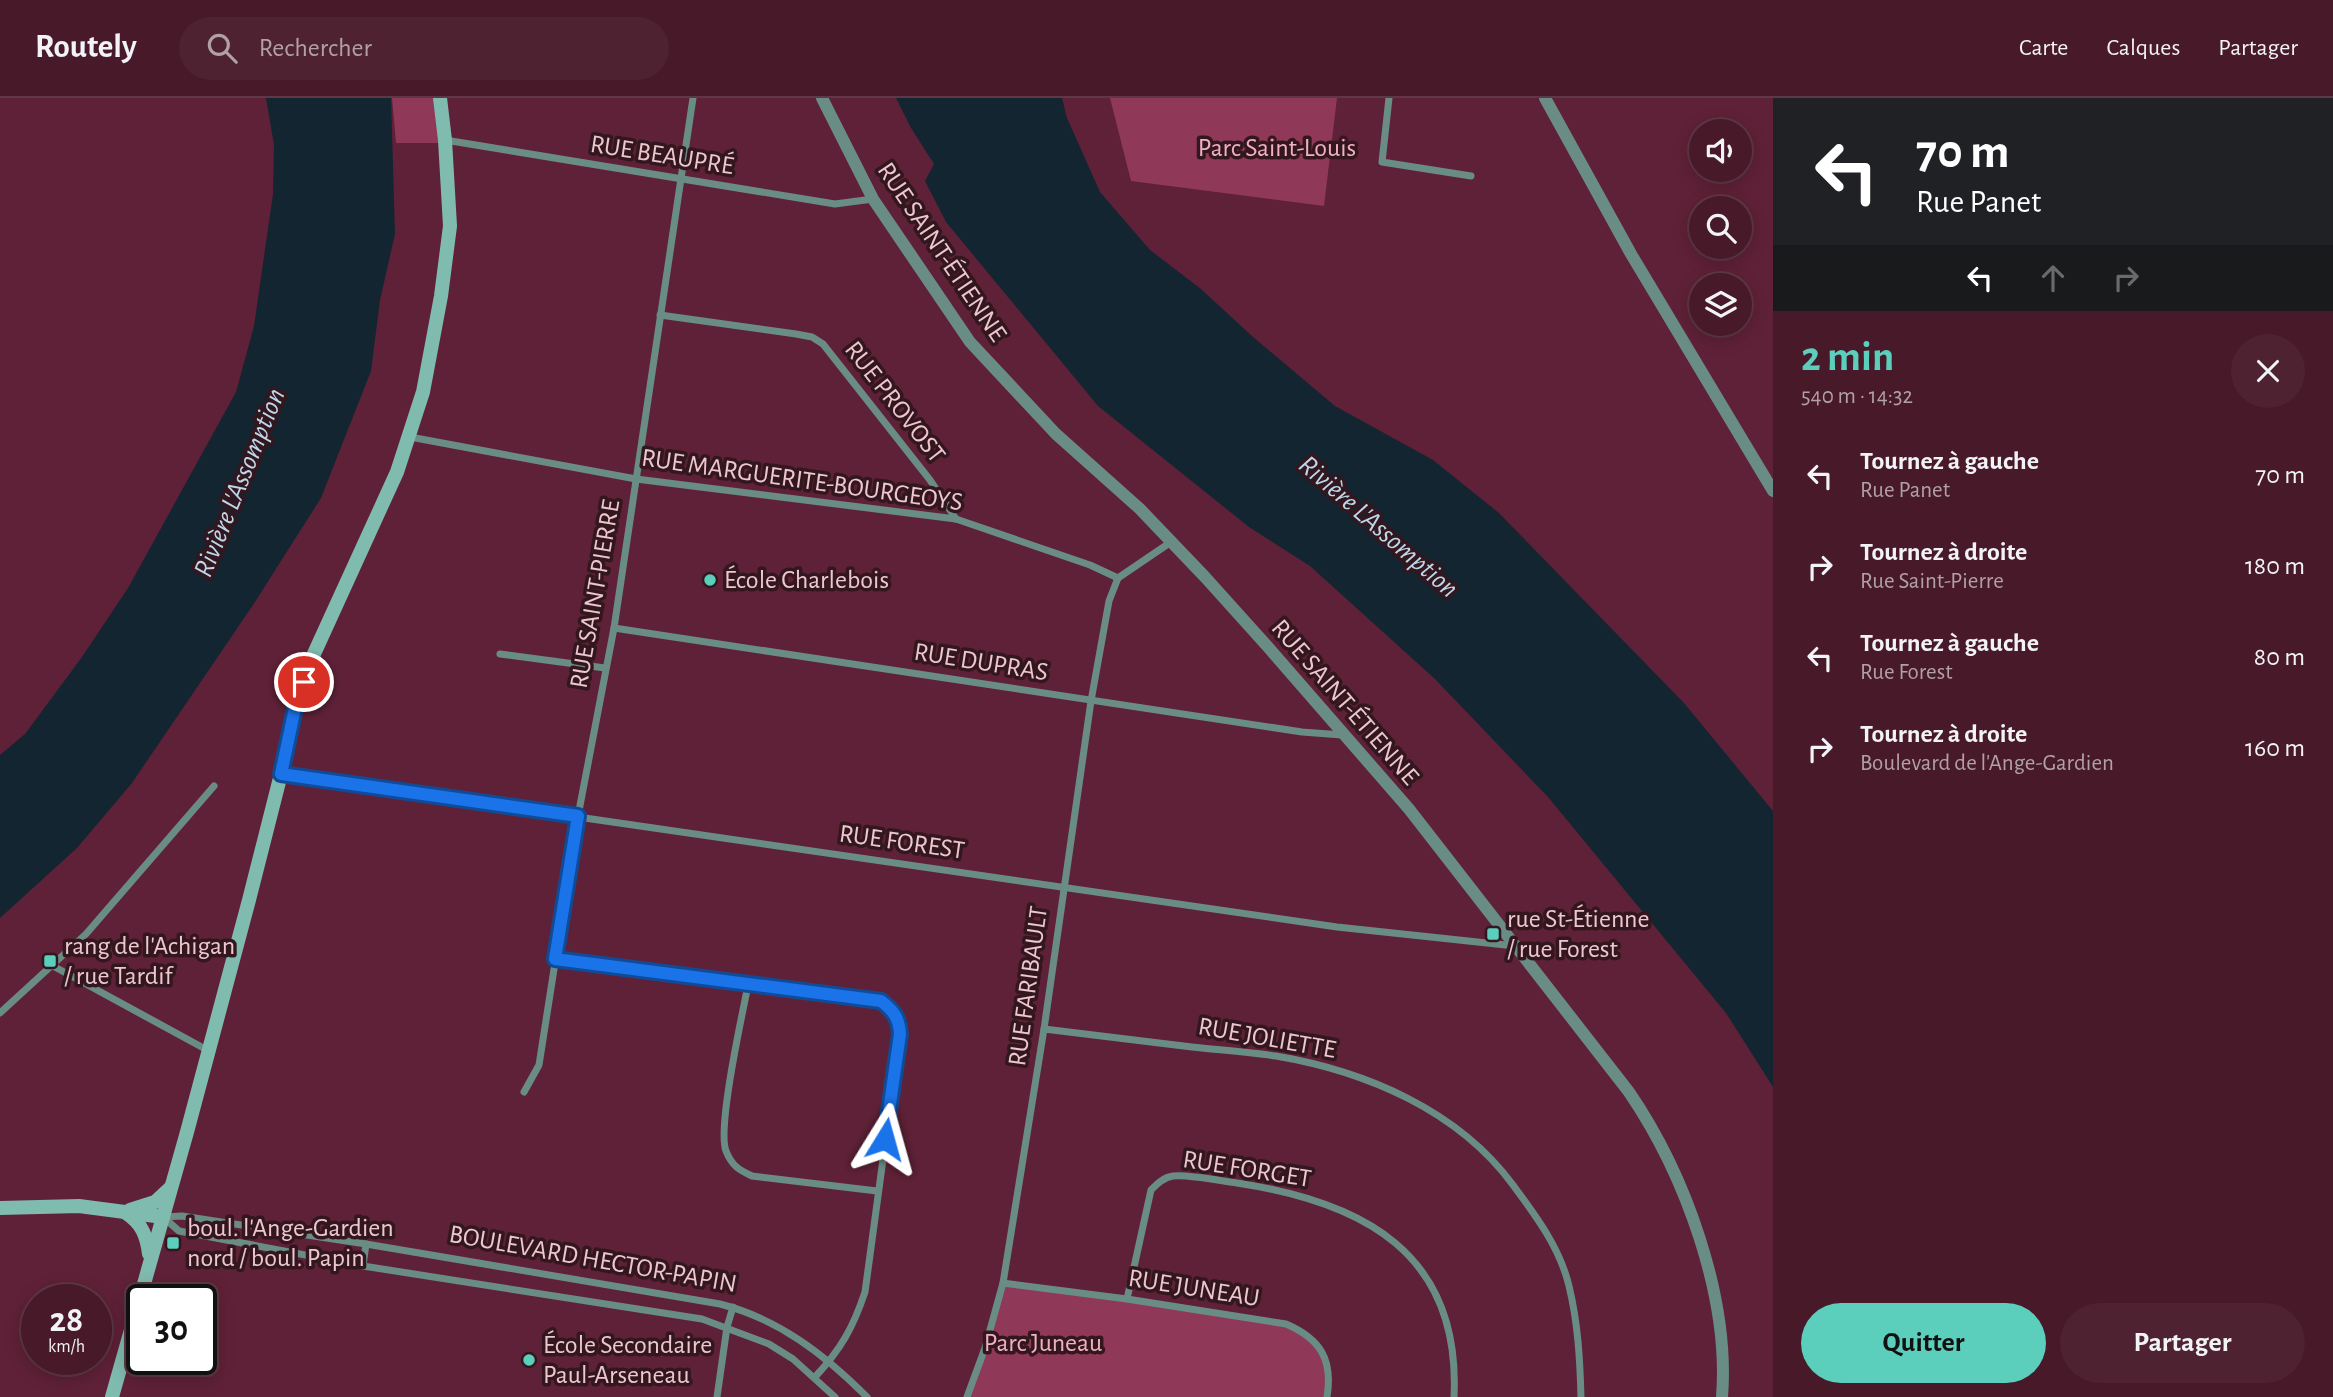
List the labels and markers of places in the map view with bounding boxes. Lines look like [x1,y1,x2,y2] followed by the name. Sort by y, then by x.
[724,565,889,593] place label: École Charlebois
[702,572,718,588] marker: École Charlebois
[274,652,334,712] pin
[1507,904,1649,962] place label: rue St-Étienne / rue Forest
[1485,926,1501,942] marker: rue St-Étienne / rue Forest
[64,933,235,989] place label: rang de l'Achigan / rue Tardif
[42,953,58,969] marker: rang de l'Achigan / rue Tardif
[187,1215,394,1271] place label: boul. l'Ange-Gardien nord / boul. Papin
[165,1235,181,1251] marker: boul. l'Ange-Gardien nord / boul. Papin
[543,1330,712,1388] place label: École Secondaire Paul-Arseneau
[521,1352,537,1368] marker: École Secondaire Paul-Arseneau

